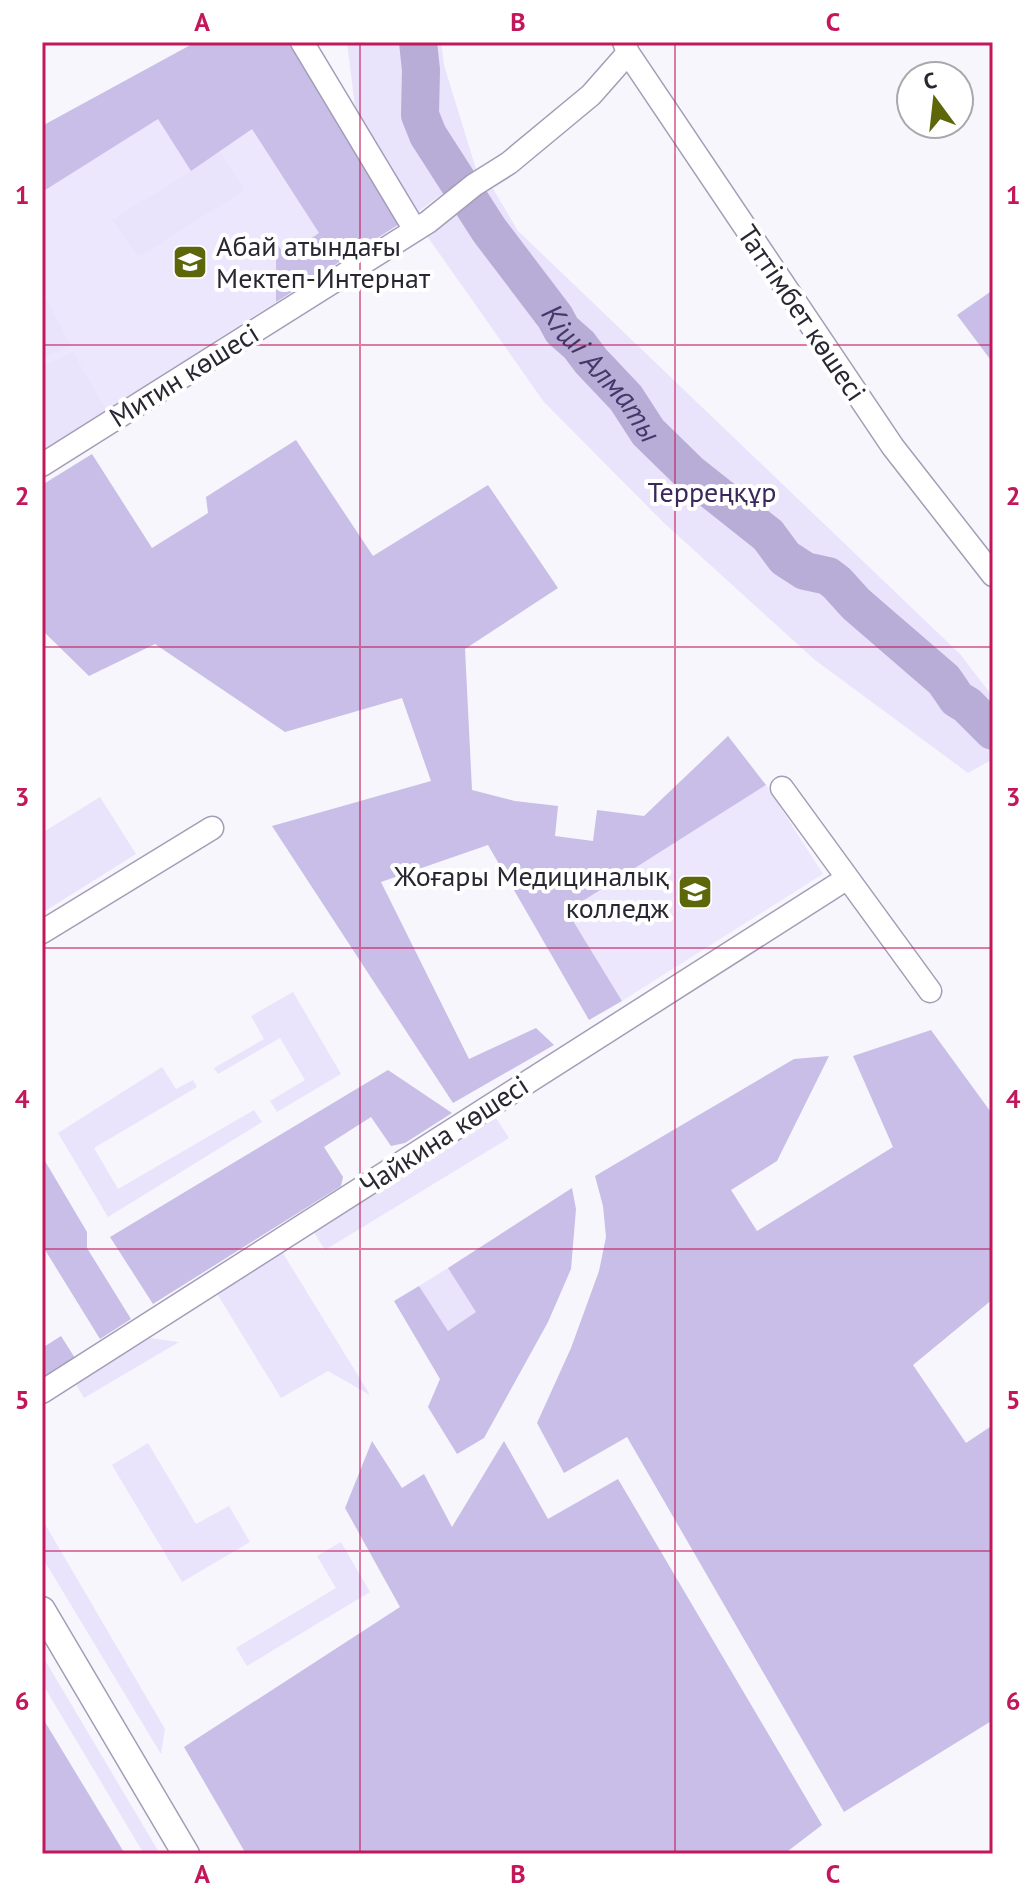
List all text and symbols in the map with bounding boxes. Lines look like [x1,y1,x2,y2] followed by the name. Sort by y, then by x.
[194,5,210,38] text: A
[510,5,526,38] text: B
[826,5,840,38] text: C
[895,60,975,140] north arrow
[920,66,939,96] text: С
[15,178,29,211] text: 1
[1006,178,1020,211] text: 1
[730,217,875,408] street label: Таттімбет көшесі
[216,227,431,296] place label: Абай атындағы Мектеп-Интернат
[171,243,209,281] school or university icon: Абай атындағы Мектеп-Интернат
[534,295,670,449] water label: Кіші Алматы
[102,314,265,435] street label: Митин көшесі
[648,473,776,510] park label: Терреңқұр
[15,479,29,512] text: 2
[1006,479,1020,512] text: 2
[15,780,29,813] text: 3
[1006,780,1020,813] text: 3
[393,857,670,926] place label: Жоғары Медициналық колледж
[676,873,714,911] school or university icon: Жоғары Медициналық колледж
[352,1066,535,1203] street label: Чайкина көшесі
[15,1082,30,1115] text: 4
[1006,1082,1021,1115] text: 4
[15,1383,29,1416] text: 5
[1006,1383,1020,1416] text: 5
[15,1684,29,1717] text: 6
[1006,1684,1020,1717] text: 6
[194,1857,210,1890] text: A
[510,1857,526,1890] text: B
[826,1857,840,1890] text: C

